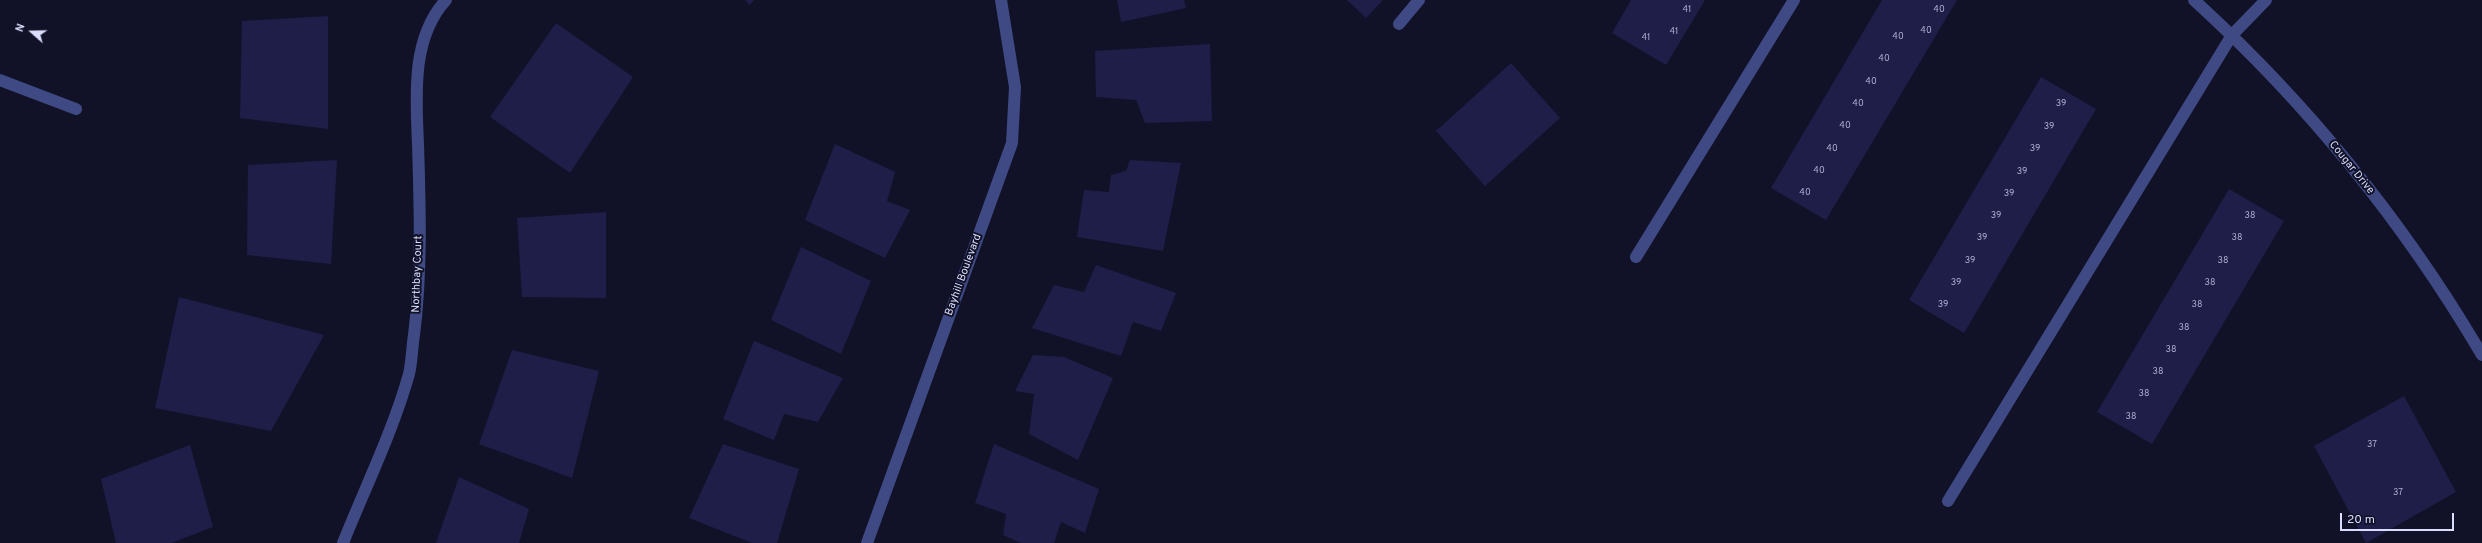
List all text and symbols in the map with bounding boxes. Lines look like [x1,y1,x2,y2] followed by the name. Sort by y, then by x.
[1683,5,1691,15] house number: 41
[1933,5,1945,15] house number: 40
[12,12,52,52] north arrow
[13,22,29,34] text: N
[1920,26,1932,36] house number: 40
[1670,27,1678,37] house number: 41
[1892,32,1904,42] house number: 40
[1642,33,1650,43] house number: 41
[1878,54,1890,64] house number: 40
[1865,77,1877,87] house number: 40
[1852,99,1864,109] house number: 40
[2056,99,2066,109] house number: 39
[1839,121,1851,131] house number: 40
[2044,122,2054,132] house number: 39
[2326,139,2376,197] street label: Cougar Drive
[1826,144,1838,154] house number: 40
[2030,144,2040,154] house number: 39
[1813,166,1825,176] house number: 40
[2017,167,2027,177] house number: 39
[1799,188,1811,198] house number: 40
[2004,189,2014,199] house number: 39
[1991,211,2001,221] house number: 39
[2245,211,2255,221] house number: 38
[943,232,985,318] street label: Bayhill Boulevard
[1977,233,1987,243] house number: 39
[2232,233,2242,243] house number: 38
[410,235,426,313] street label: Northbay Court
[1965,256,1975,266] house number: 39
[2218,256,2228,266] house number: 38
[1951,278,1961,288] house number: 39
[2205,278,2215,288] house number: 38
[1938,300,1948,310] house number: 39
[2192,300,2202,310] house number: 38
[2179,323,2189,333] house number: 38
[2166,345,2176,355] house number: 38
[2153,367,2163,377] house number: 38
[2139,389,2149,399] house number: 38
[2126,412,2136,422] house number: 38
[2367,440,2377,450] house number: 37
[2393,488,2403,498] house number: 37
[2342,505,2456,531] scale bar
[2347,512,2375,528] text: 20 m

